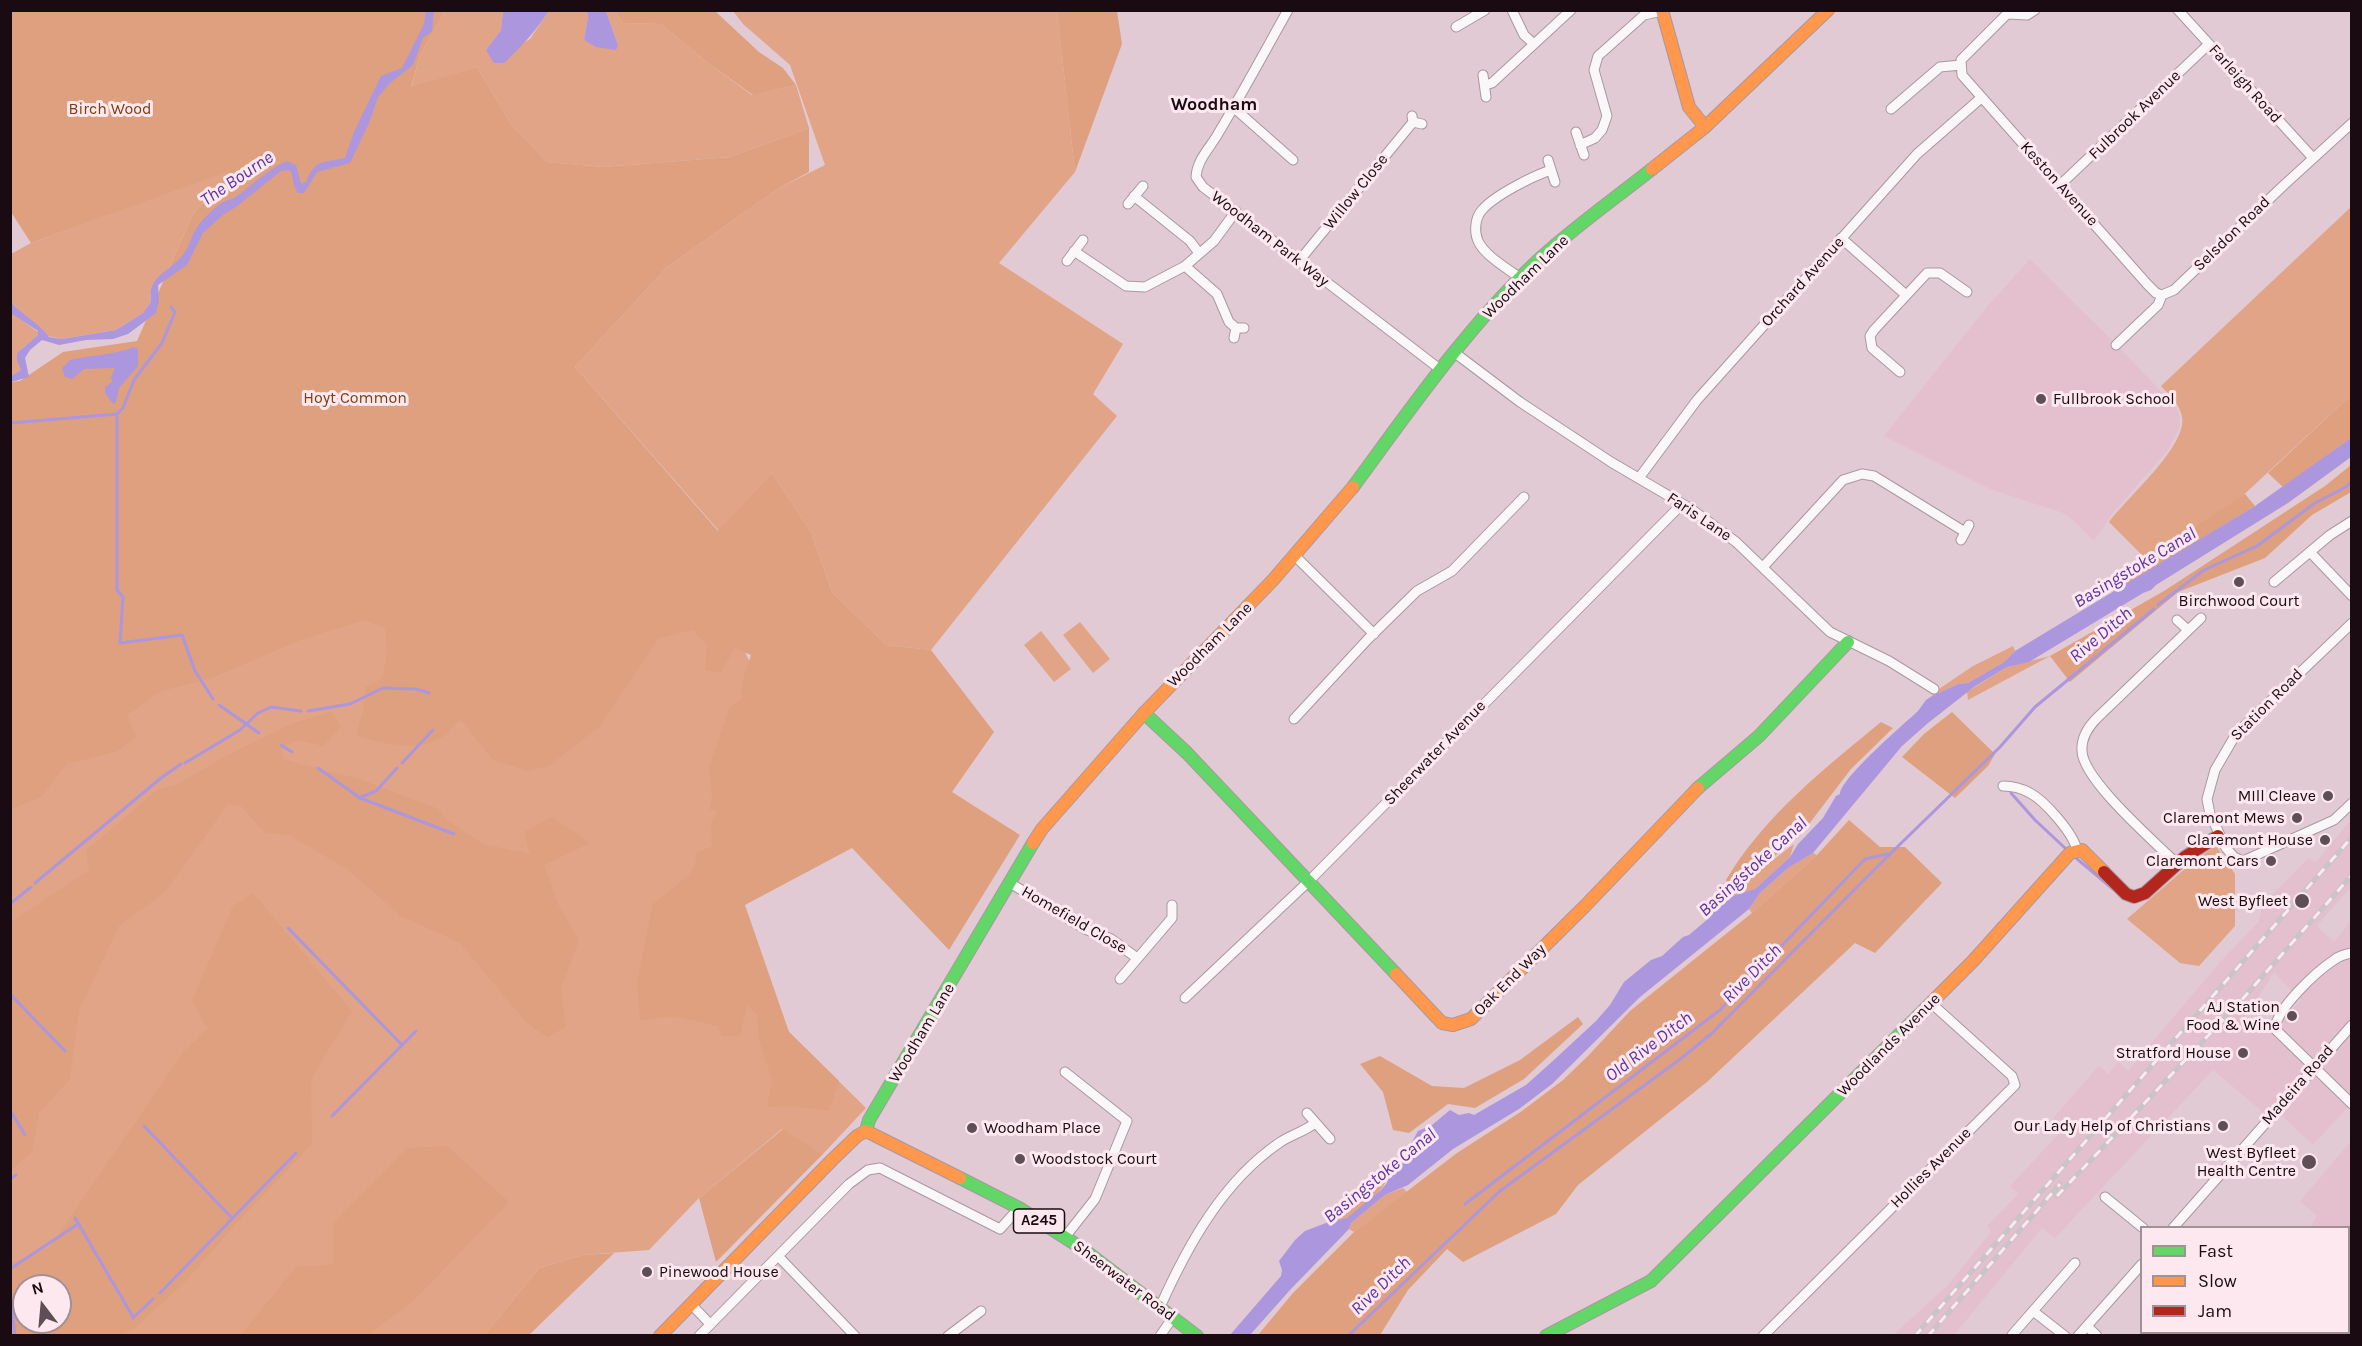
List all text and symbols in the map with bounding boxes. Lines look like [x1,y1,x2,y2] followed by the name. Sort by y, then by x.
[2205,41,2285,127] street label: Farleigh Road
[2085,66,2185,164] street label: Fulbrook Avenue
[1171,94,1257,116] district label: Woodham
[69,99,151,119] park label: Birch Wood
[2016,138,2102,230] street label: Keston Avenue
[197,147,277,211] water label: The Bourne
[1320,150,1392,234] street label: Willow Close
[1207,187,1333,291] street label: Woodham Park Way
[2190,193,2274,275] street label: Selsdon Road
[1479,231,1573,323] street label: Woodham Lane
[1758,233,1848,331] street label: Orchard Avenue
[303,388,407,408] park label: Hoyt Common
[2053,389,2175,409] place label: Fullbrook School
[2034,392,2048,406] marker: Fullbrook School
[1663,488,1735,546] street label: Faris Lane
[2070,523,2200,613] water label: Basingstoke Canal
[2232,575,2246,589] marker: Birchwood Court
[2179,591,2299,611] place label: Birchwood Court
[1164,599,1256,691] street label: Woodham Lane
[2065,603,2137,667] water label: Rive Ditch
[2227,665,2307,745] street label: Station Road
[1380,697,1490,809] street label: Sheerwater Avenue
[2238,786,2316,806] place label: MIll Cleave
[2321,789,2335,803] marker: MIll Cleave
[2163,808,2285,828] place label: Claremont Mews
[2290,811,2304,825] marker: Claremont Mews
[1694,813,1812,921] water label: Basingstoke Canal
[2187,830,2313,850] place label: Claremont House
[2318,833,2332,847] marker: Claremont House
[2146,851,2259,871] place label: Claremont Cars
[2264,854,2278,868] marker: Claremont Cars
[1018,882,1130,958] street label: Homefield Close
[2198,891,2288,911] place label: West Byfleet
[2293,892,2311,910] marker: West Byfleet
[1470,940,1550,1020] street label: Oak End Way
[1718,940,1786,1008] water label: Rive Ditch
[885,980,959,1086] street label: Woodham Lane
[1833,989,1945,1101] street label: Woodlands Avenue
[2186,997,2280,1035] place label: AJ Station Food & Wine
[1601,1007,1697,1087] water label: Old Rive Ditch
[2285,1009,2299,1023] marker: AJ Station Food & Wine
[2258,1041,2338,1129] street label: Madeira Road
[2116,1043,2231,1063] place label: Stratford House
[2236,1046,2250,1060] marker: Stratford House
[2014,1116,2211,1136] place label: Our Lady Help of Christians
[984,1118,1101,1138] place label: Woodham Place
[2216,1119,2230,1133] marker: Our Lady Help of Christians
[965,1121,979,1135] marker: Woodham Place
[1319,1124,1441,1228] water label: Basingstoke Canal
[1887,1124,1975,1212] street label: Hollies Avenue
[2197,1143,2296,1181] place label: West Byfleet Health Centre
[1032,1149,1157,1169] place label: Woodstock Court
[1013,1152,1027,1166] marker: Woodstock Court
[2300,1153,2318,1171] marker: West Byfleet Health Centre
[1014,1209,1064,1233] road number: A245
[2140,1226,2350,1334] legend
[1069,1236,1179,1326] street label: Sheerwater Road
[2198,1240,2233,1262] text: Fast
[1347,1252,1415,1320] water label: Rive Ditch
[659,1262,779,1282] place label: Pinewood House
[640,1265,654,1279] marker: Pinewood House
[2198,1270,2237,1292] text: Slow
[12,1274,72,1334] north arrow
[29,1277,46,1299] text: N
[2198,1300,2232,1322] text: Jam

